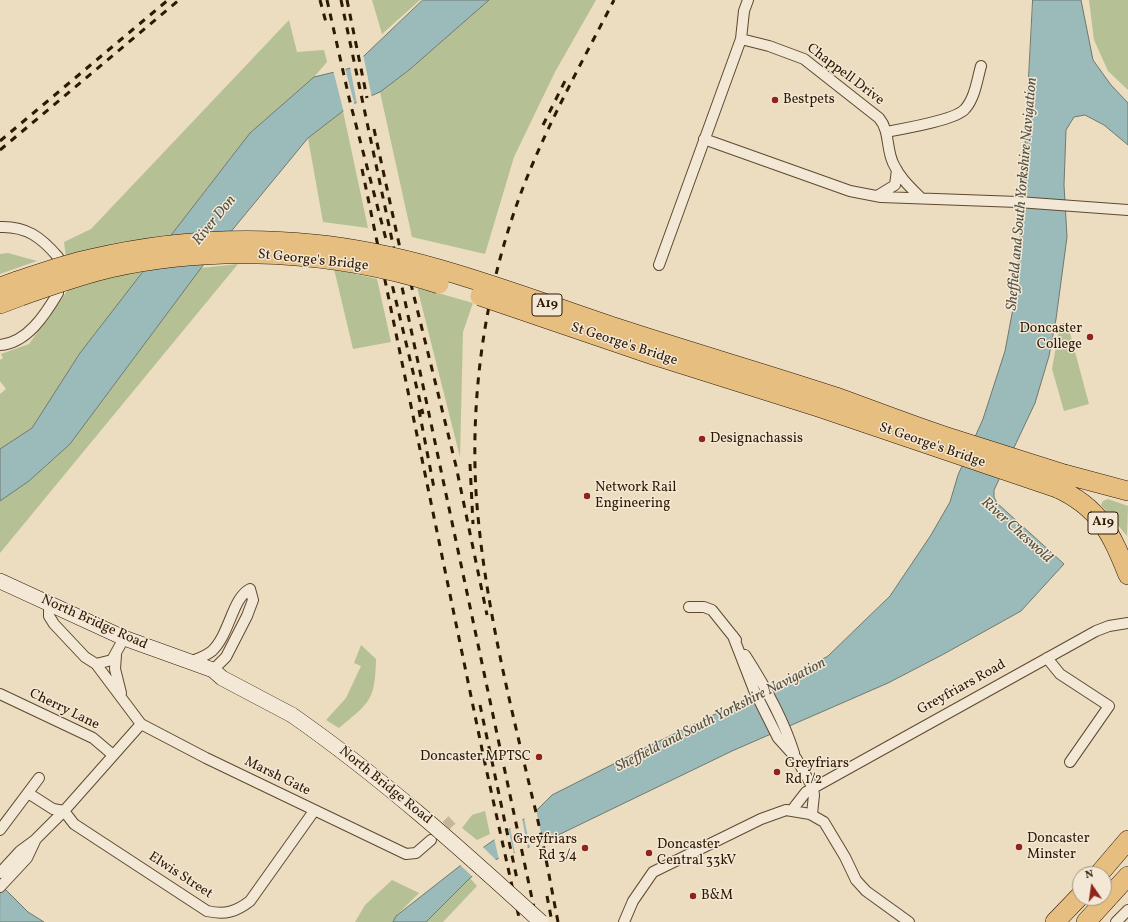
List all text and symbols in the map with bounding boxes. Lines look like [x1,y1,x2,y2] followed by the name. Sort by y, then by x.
[803,40,887,110] street label: Chappell Drive
[1004,77,1042,311] water label: Sheffield and South Yorkshire Navigation
[783,92,835,108] place label: Bestpets
[770,95,780,105] marker: Bestpets
[189,192,241,250] water label: River Don
[257,247,369,275] street label: St George's Bridge
[532,294,562,316] road number: A19
[569,320,679,370] street label: St George's Bridge
[1019,321,1082,354] place label: Doncaster College
[1085,332,1095,342] marker: Doncaster College
[877,420,987,472] street label: St George's Bridge
[710,431,803,447] place label: Designachassis
[697,434,707,444] marker: Designachassis
[595,480,676,512] place label: Network Rail Engineering
[582,491,592,501] marker: Network Rail Engineering
[977,494,1055,568] water label: River Cheswold
[1088,512,1118,534] road number: A19
[38,592,150,654] street label: North Bridge Road
[613,655,829,777] water label: Sheffield and South Yorkshire Navigation
[915,657,1009,719] street label: Greyfriars Road
[26,686,102,734] street label: Cherry Lane
[335,743,435,829] street label: North Bridge Road
[420,749,531,765] place label: Doncaster MPTSC
[534,752,544,762] marker: Doncaster MPTSC
[241,754,313,800] street label: Marsh Gate
[785,756,849,788] place label: Greyfriars Rd 1/2
[772,767,782,777] marker: Greyfriars Rd 1/2
[1027,831,1090,864] place label: Doncaster Minster
[513,832,577,864] place label: Greyfriars Rd 3/4
[657,837,736,870] place label: Doncaster Central 33kV
[1014,842,1024,852] marker: Doncaster Minster
[580,843,590,853] marker: Greyfriars Rd 3/4
[644,848,654,858] marker: Doncaster Central 33kV
[145,849,215,903] street label: Elwis Street
[1072,866,1112,906] north arrow
[1084,867,1095,883] text: N
[701,888,733,904] place label: B&M
[688,891,698,901] marker: B&M

